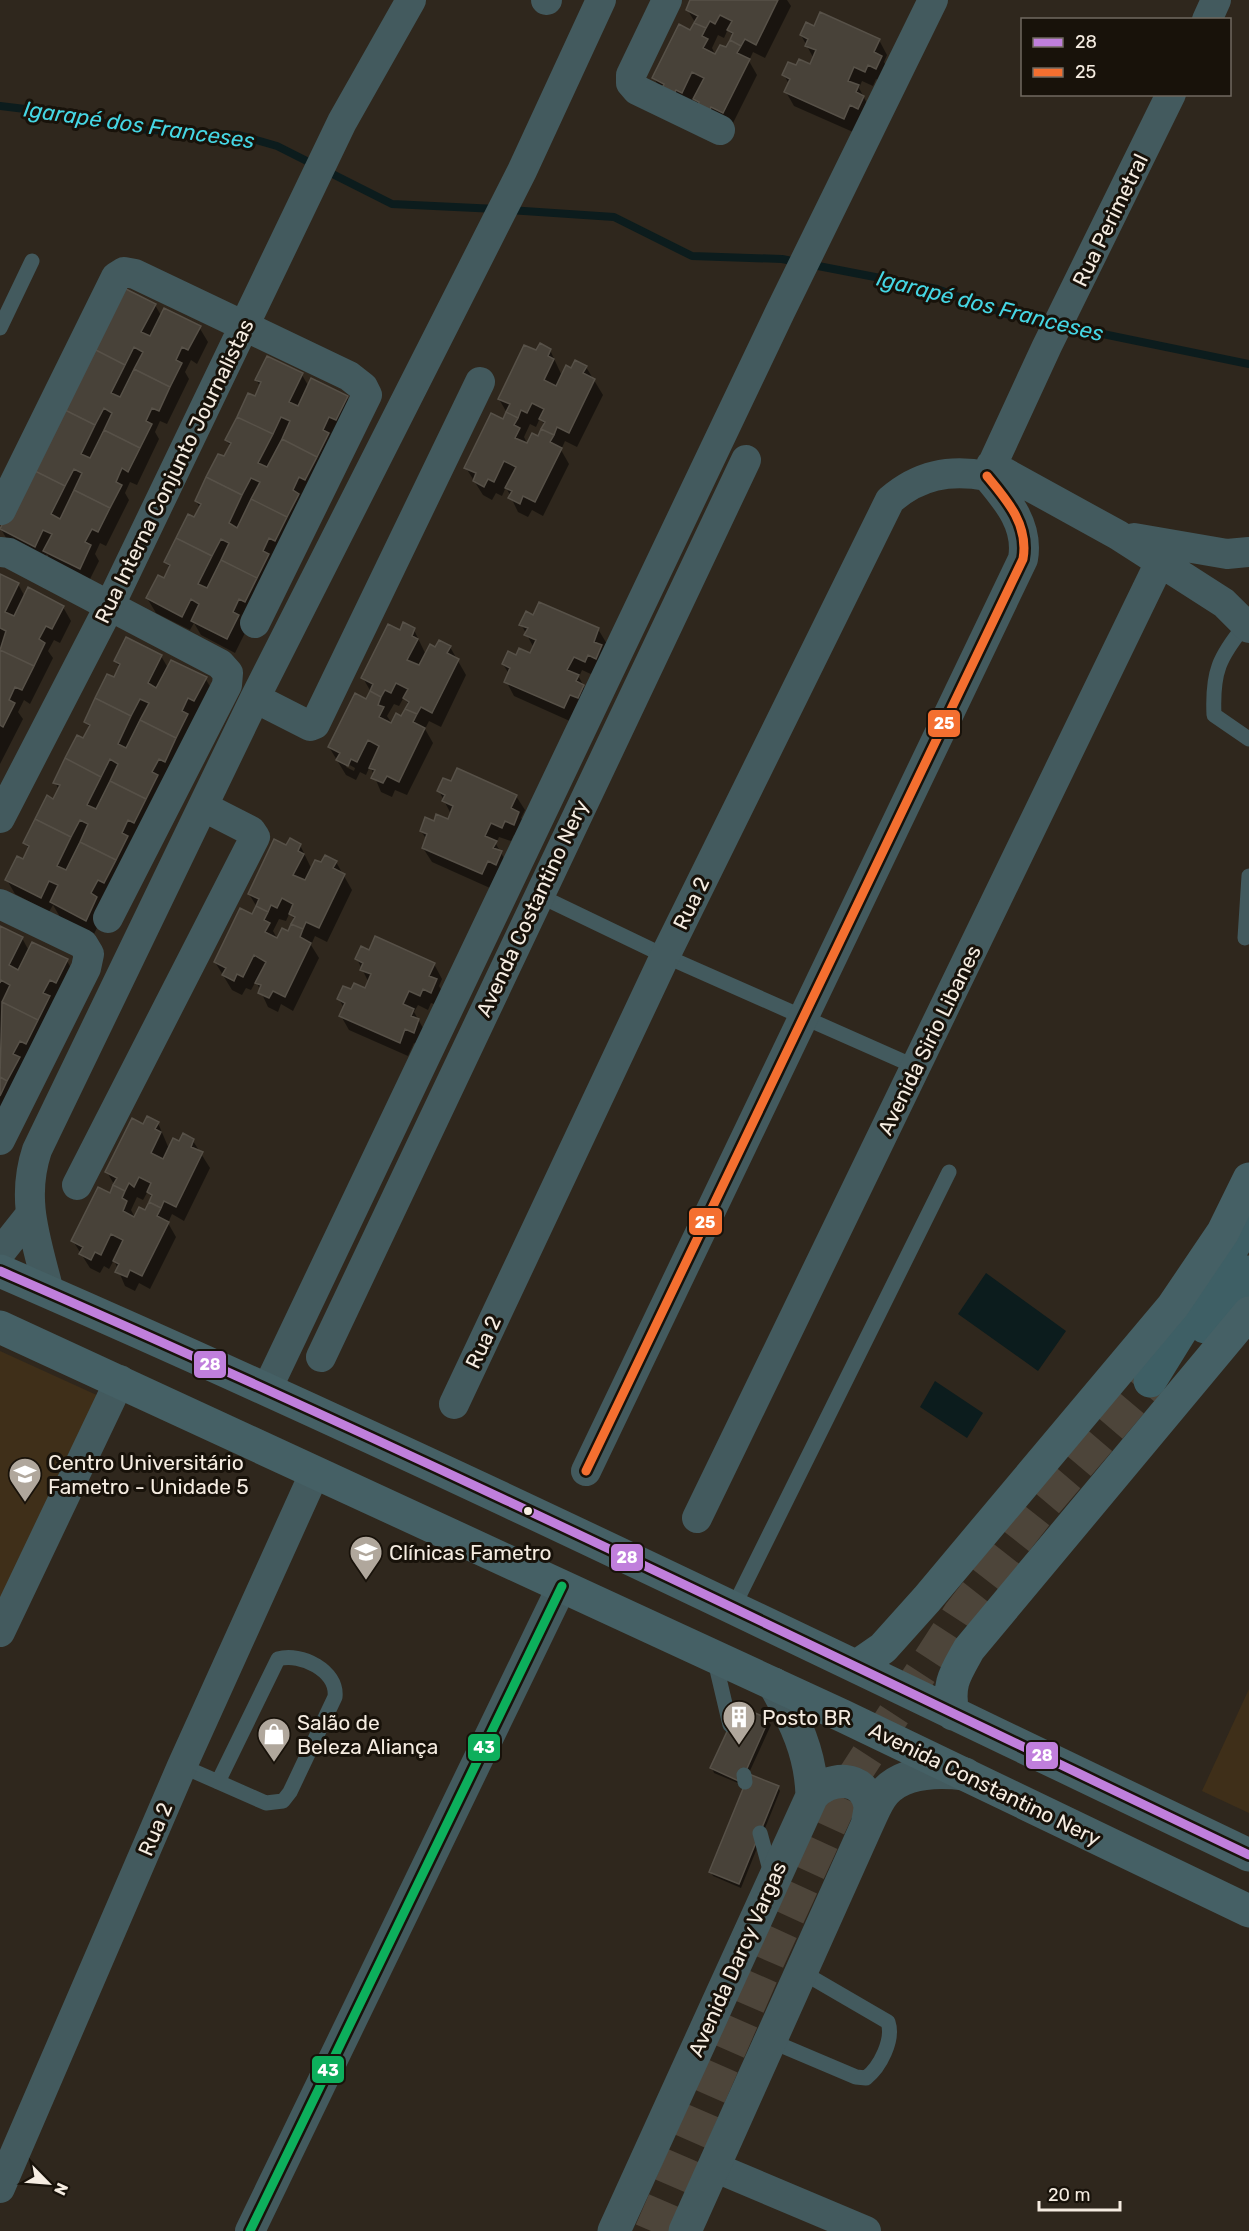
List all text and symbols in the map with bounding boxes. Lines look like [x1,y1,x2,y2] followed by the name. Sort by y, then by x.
[1021,18,1231,96] legend
[1075,31,1097,53] text: 28
[1075,61,1096,83] text: 25
[22,95,256,155] water label: Igarapé dos Franceses
[1067,150,1153,290] street label: Rua Perimetral
[874,265,1106,347] water label: Igarapé dos Franceses
[89,315,259,627] street label: Rua Interna Conjunto Journalistas
[927,709,961,738] line badge: 25
[934,714,954,733] text: 25
[471,795,594,1021] street label: Avenda Costantino Nery
[668,873,714,933] street label: Rua 2
[872,941,986,1139] street label: Avenida Sirio Libanes
[688,1207,723,1236] line badge: 25
[695,1213,715,1232] text: 25
[460,1312,506,1372] street label: Rua 2
[193,1350,227,1379] line badge: 28
[199,1355,221,1374] text: 28
[48,1450,249,1499] place label: Centro Universitário Fametro - Unidade 5
[7,1456,43,1503] school or university icon: Centro Universitário Fametro - Unidade 5
[522,1505,534,1517] unlabelled marker
[348,1534,384,1581] school or university icon: Clínicas Fametro
[389,1540,552,1565] place label: Clínicas Fametro
[610,1543,644,1572] line badge: 28
[616,1548,638,1567] text: 28
[721,1699,757,1746] building icon: Posto BR
[762,1705,851,1730] place label: Posto BR
[297,1710,438,1759] place label: Salão de Beleza Aliança
[256,1716,292,1763] shop icon: Salão de Beleza Aliança
[865,1717,1105,1851] street label: Avenida Constantino Nery
[467,1733,501,1762] line badge: 43
[473,1738,495,1757] text: 43
[1025,1741,1059,1770] line badge: 28
[1031,1746,1053,1765] text: 28
[133,1799,177,1859] street label: Rua 2
[683,1858,791,2060] street label: Avenida Darcy Vargas
[311,2055,345,2084] line badge: 43
[317,2061,339,2080] text: 43
[18,2153,78,2213] north arrow
[1039,2174,1120,2212] scale bar
[50,2180,72,2198] text: N
[1048,2184,1090,2206] text: 20 m

